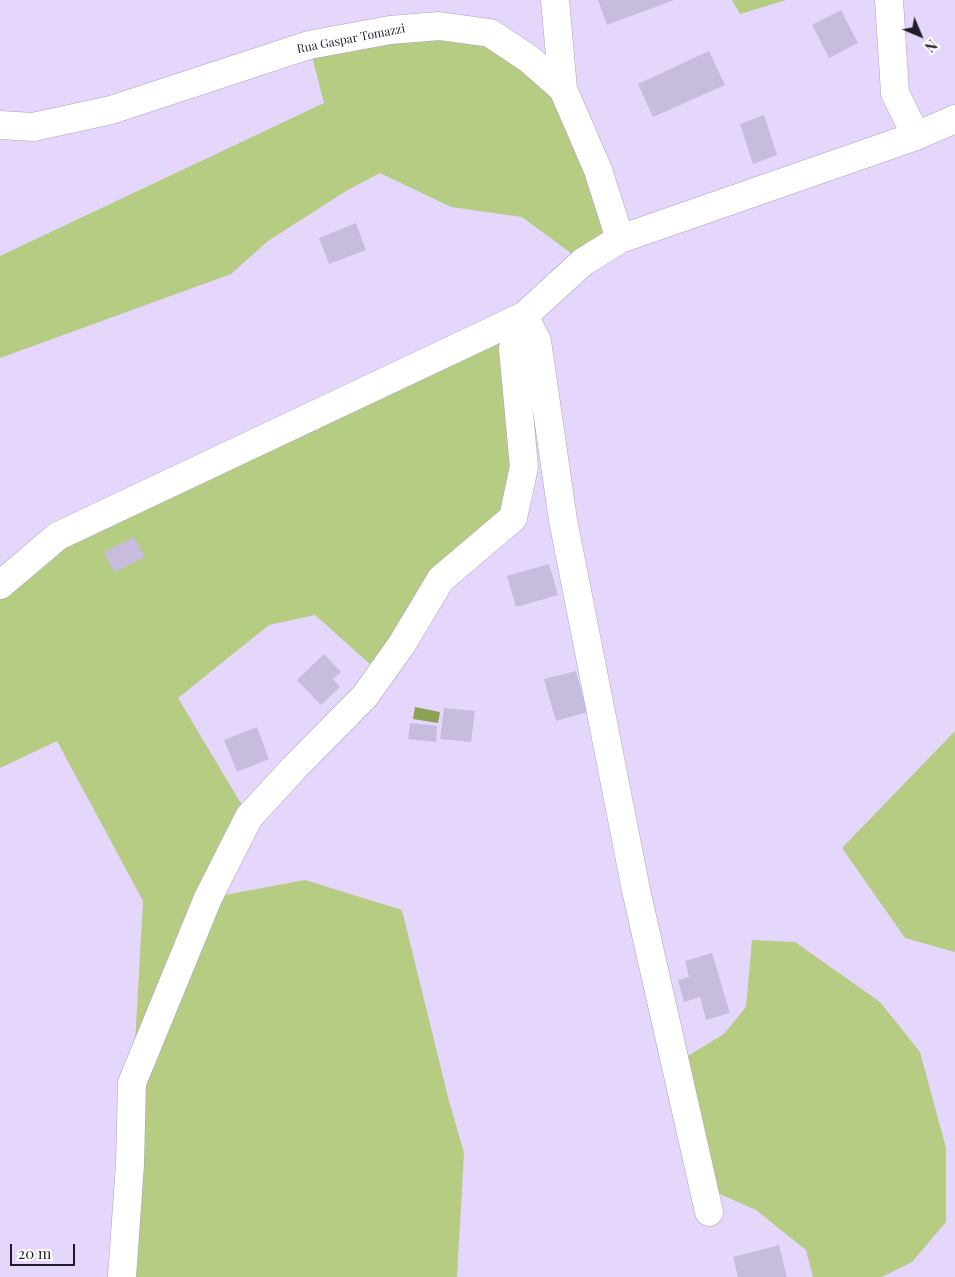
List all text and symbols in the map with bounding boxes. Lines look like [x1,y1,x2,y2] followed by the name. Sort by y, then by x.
[895,10,945,60] north arrow
[296,21,406,57] street label: Rua Gaspar Tomazzi
[921,36,941,56] text: N
[12,1234,78,1266] scale bar
[18,1243,51,1263] text: 20 m

